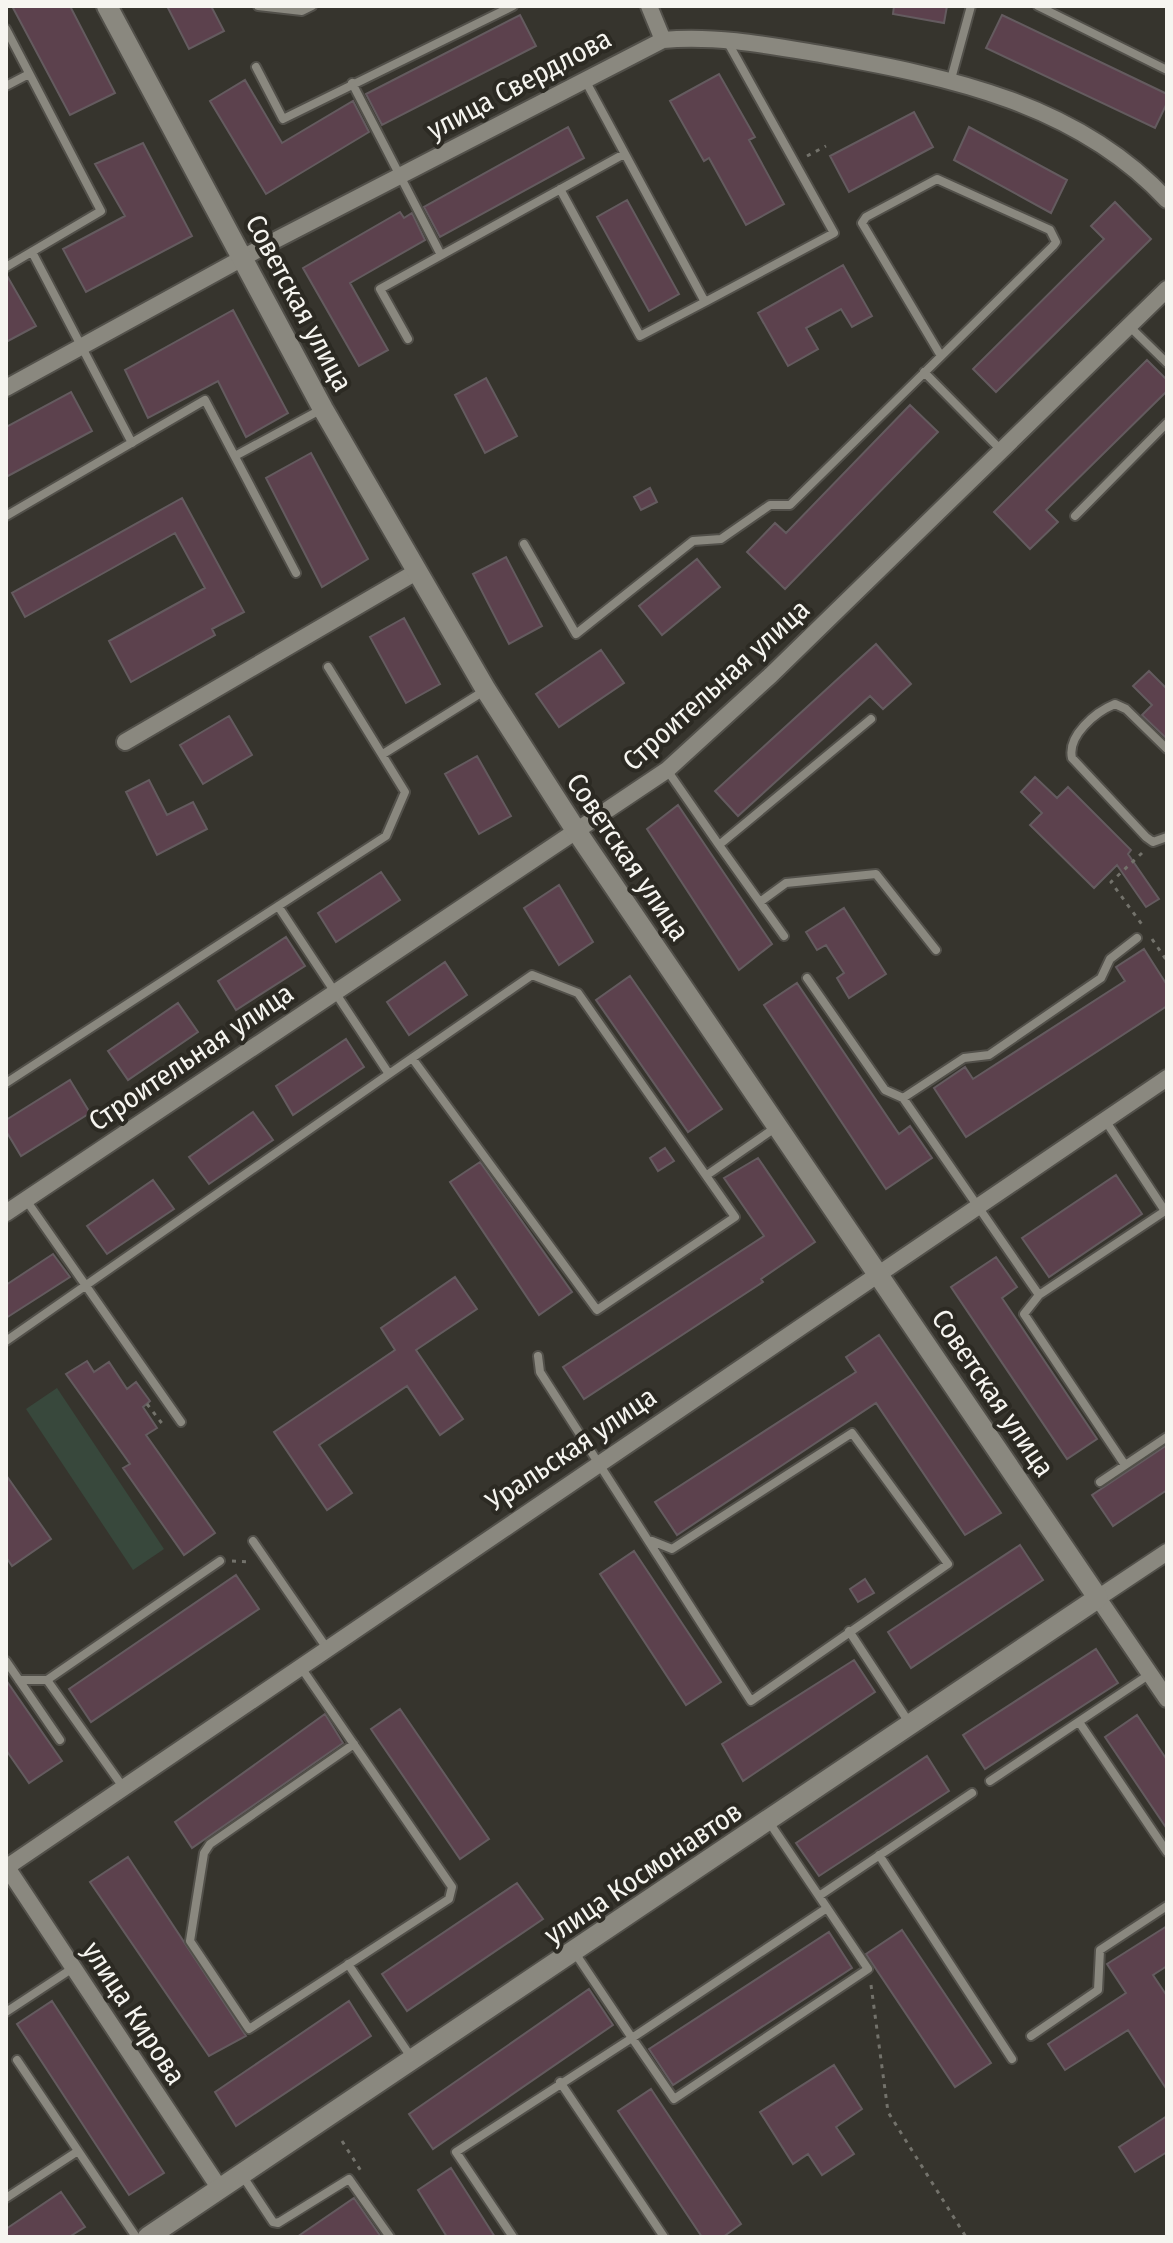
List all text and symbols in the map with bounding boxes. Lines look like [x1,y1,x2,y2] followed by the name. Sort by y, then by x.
[421,22,617,146] street label: улица Свердлова
[239,209,359,397] street label: Советская улица
[616,593,816,777] street label: Строительная улица
[560,767,696,947] street label: Советская улица
[82,976,300,1138] street label: Строительная улица
[925,1303,1061,1483] street label: Советская улица
[479,1380,662,1519] street label: Уральская улица
[538,1795,748,1951] street label: улица Космонавтов
[76,1935,192,2091] street label: улица Кирова

